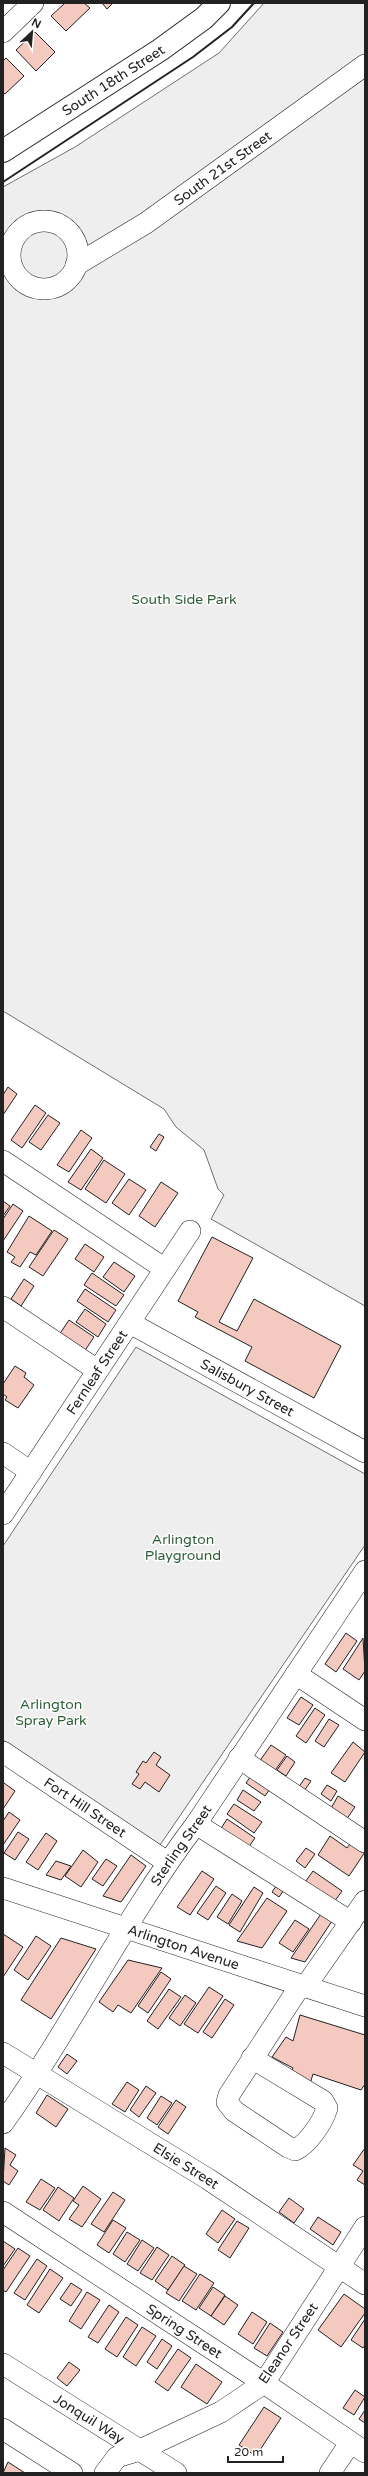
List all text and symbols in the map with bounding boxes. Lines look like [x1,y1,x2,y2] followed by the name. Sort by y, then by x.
[12,12,52,52] north arrow
[29,16,43,31] text: N
[59,41,169,120] street label: South 18th Street
[171,127,276,209] street label: South 21st Street
[131,591,237,608] park label: South Side Park
[63,1326,132,1418] street label: Fernleaf Street
[197,1355,298,1421] street label: Salisbury Street
[145,1531,221,1564] park label: Arlington Playground
[15,1696,87,1729] park label: Arlington Spray Park
[41,1774,130,1842] street label: Fort Hill Street
[147,1801,216,1889] street label: Sterling Street
[126,1921,241,1973] street label: Arlington Avenue
[150,2139,223,2193] street label: Elsie Street
[255,2299,322,2387] street label: Eleanor Street
[143,2300,226,2363] street label: Spring Street
[50,2390,128,2448] street label: Jonquil Way
[228,2438,283,2464] scale bar
[234,2445,263,2459] text: 20 m

